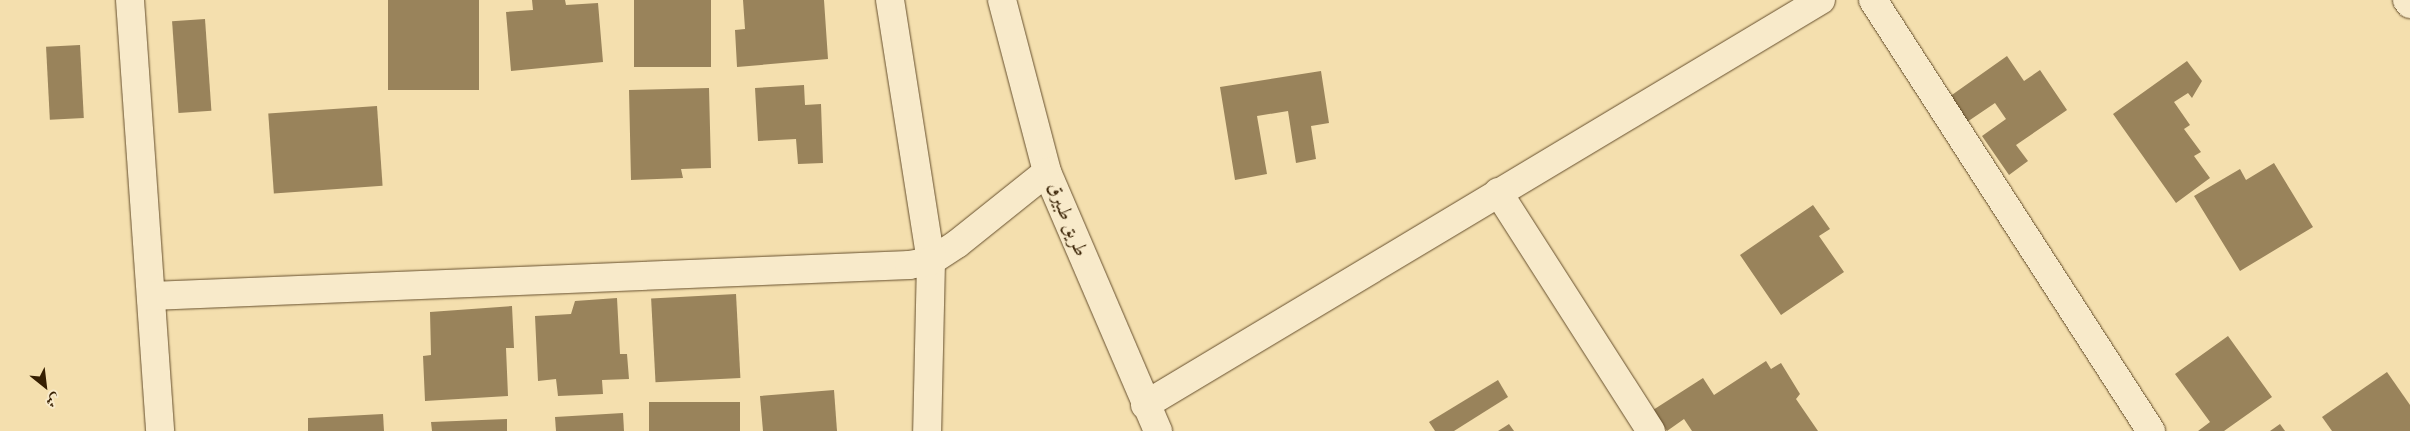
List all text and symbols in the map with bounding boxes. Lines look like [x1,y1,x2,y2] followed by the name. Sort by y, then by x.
[1041,180,1091,260] street label: طريق طبيرق
[20,361,70,411] north arrow
[41,387,63,411] text: ش

